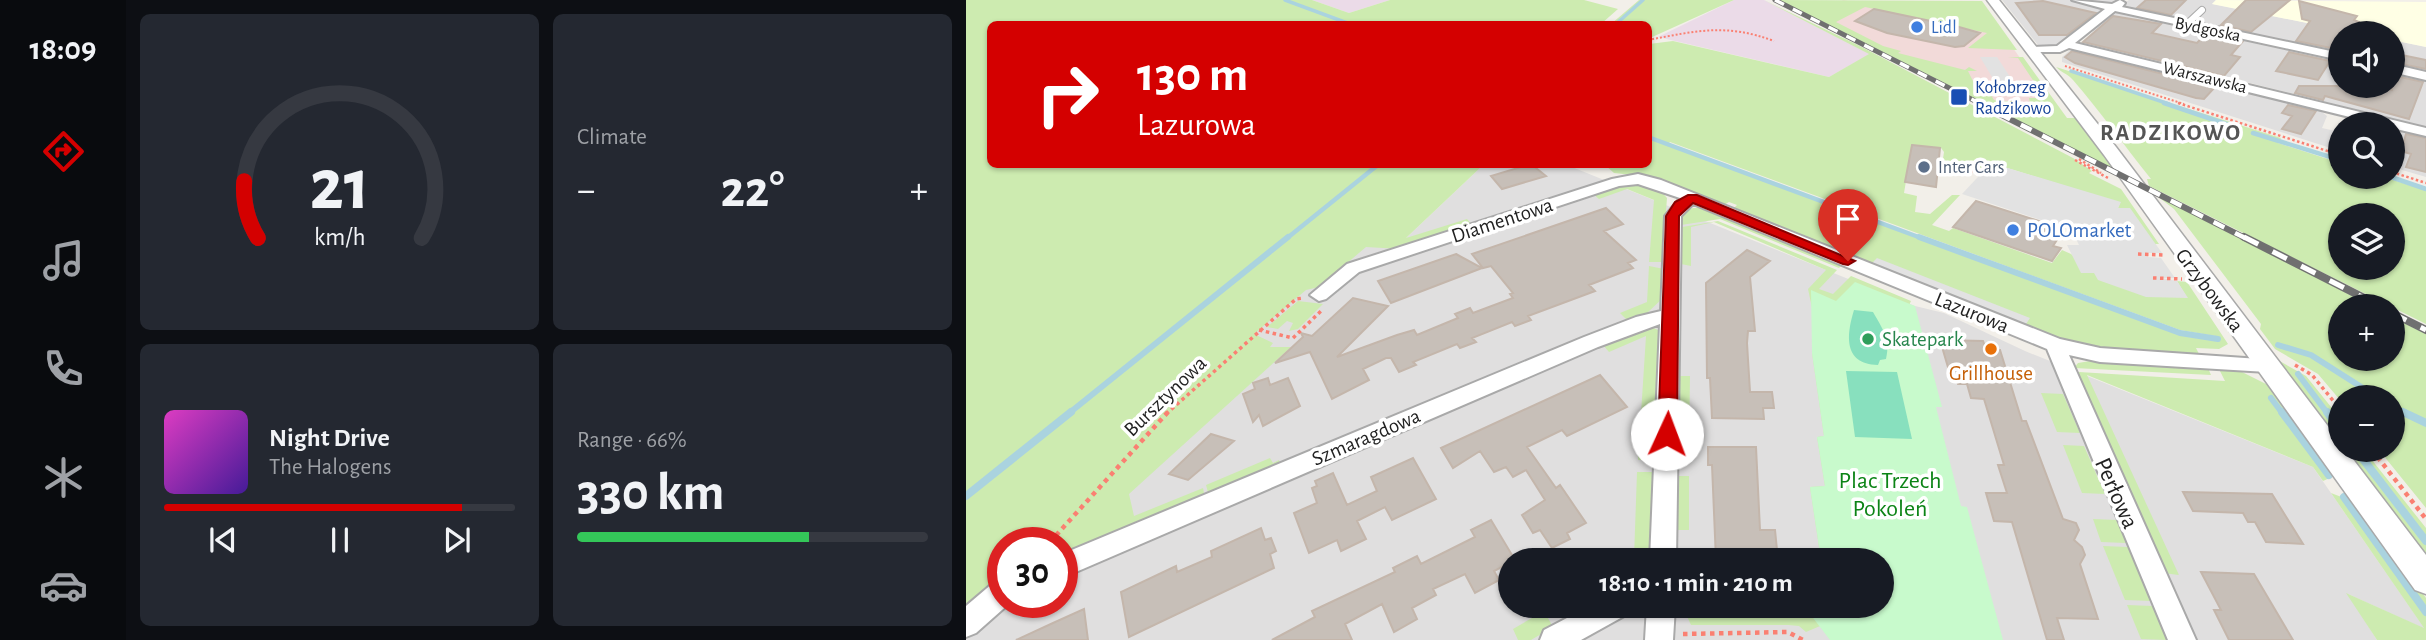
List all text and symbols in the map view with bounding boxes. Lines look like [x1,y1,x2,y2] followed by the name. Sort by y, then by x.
[2173,14,2242,46] street label: Bydgoska
[1909,19,1925,35] marker: Lidl
[1931,19,1957,37] place label: Lidl
[2328,21,2405,462] map controls
[2328,21,2405,98] button: sound
[30,33,96,65] text: 18:09
[1022,49,1113,140] icon: right
[1137,51,1248,100] text: 130 m
[2161,59,2249,97] street label: Warszawska
[1975,79,2051,118] place label: Kołobrzeg Radzikowo
[1949,87,1969,107] marker: Kołobrzeg Radzikowo
[1137,109,1256,141] text: Lazurowa
[2328,112,2405,189] button: search
[2100,122,2242,145] district label: RADZIKOWO
[577,126,647,149] text: Climate
[39,127,88,176] icon: directions
[309,150,370,223] text: 21
[1916,159,1932,175] marker: Inter Cars
[1938,159,2004,177] place label: Inter Cars
[720,164,785,216] text: 22°
[577,172,595,210] text: −
[910,172,928,210] text: +
[1818,189,1878,261] pin
[1449,194,1556,247] street label: Diamentowa
[1829,200,1867,238] icon: arrive
[2328,203,2405,280] button: layers
[2027,220,2132,241] place label: POLOmarket
[2005,222,2021,238] marker: POLOmarket
[314,225,365,250] text: km/h
[39,236,88,285] icon: music
[2172,245,2248,336] street label: Grzybowska
[1932,288,2012,337] street label: Lazurowa
[2328,294,2405,371] button: +
[1882,329,1964,350] place label: Skatepark
[1860,331,1876,347] marker: Skatepark
[1983,341,1999,357] marker: Grillhouse
[39,344,88,393] icon: phone
[1120,352,1211,440] street label: Bursztynowa
[1949,363,2033,384] place label: Grillhouse
[2328,385,2405,462] button: −
[1630,397,1704,471] position arrow
[1309,405,1424,470] street label: Szmaragdowa
[269,425,390,451] text: Night Drive
[577,429,687,452] text: Range · 66%
[39,453,88,502] icon: climate
[2090,454,2142,532] street label: Perłowa
[269,456,391,479] text: The Halogens
[577,467,724,519] text: 330 km
[1839,469,1941,521] park label: Plac Trzech Pokoleń
[204,521,242,559] icon: previous
[321,521,359,559] icon: pause
[438,521,476,559] icon: next
[987,527,1078,618] speed limit sign: 30
[39,561,88,610] icon: car
[1599,570,1793,596] text: 18:10 · 1 min · 210 m

